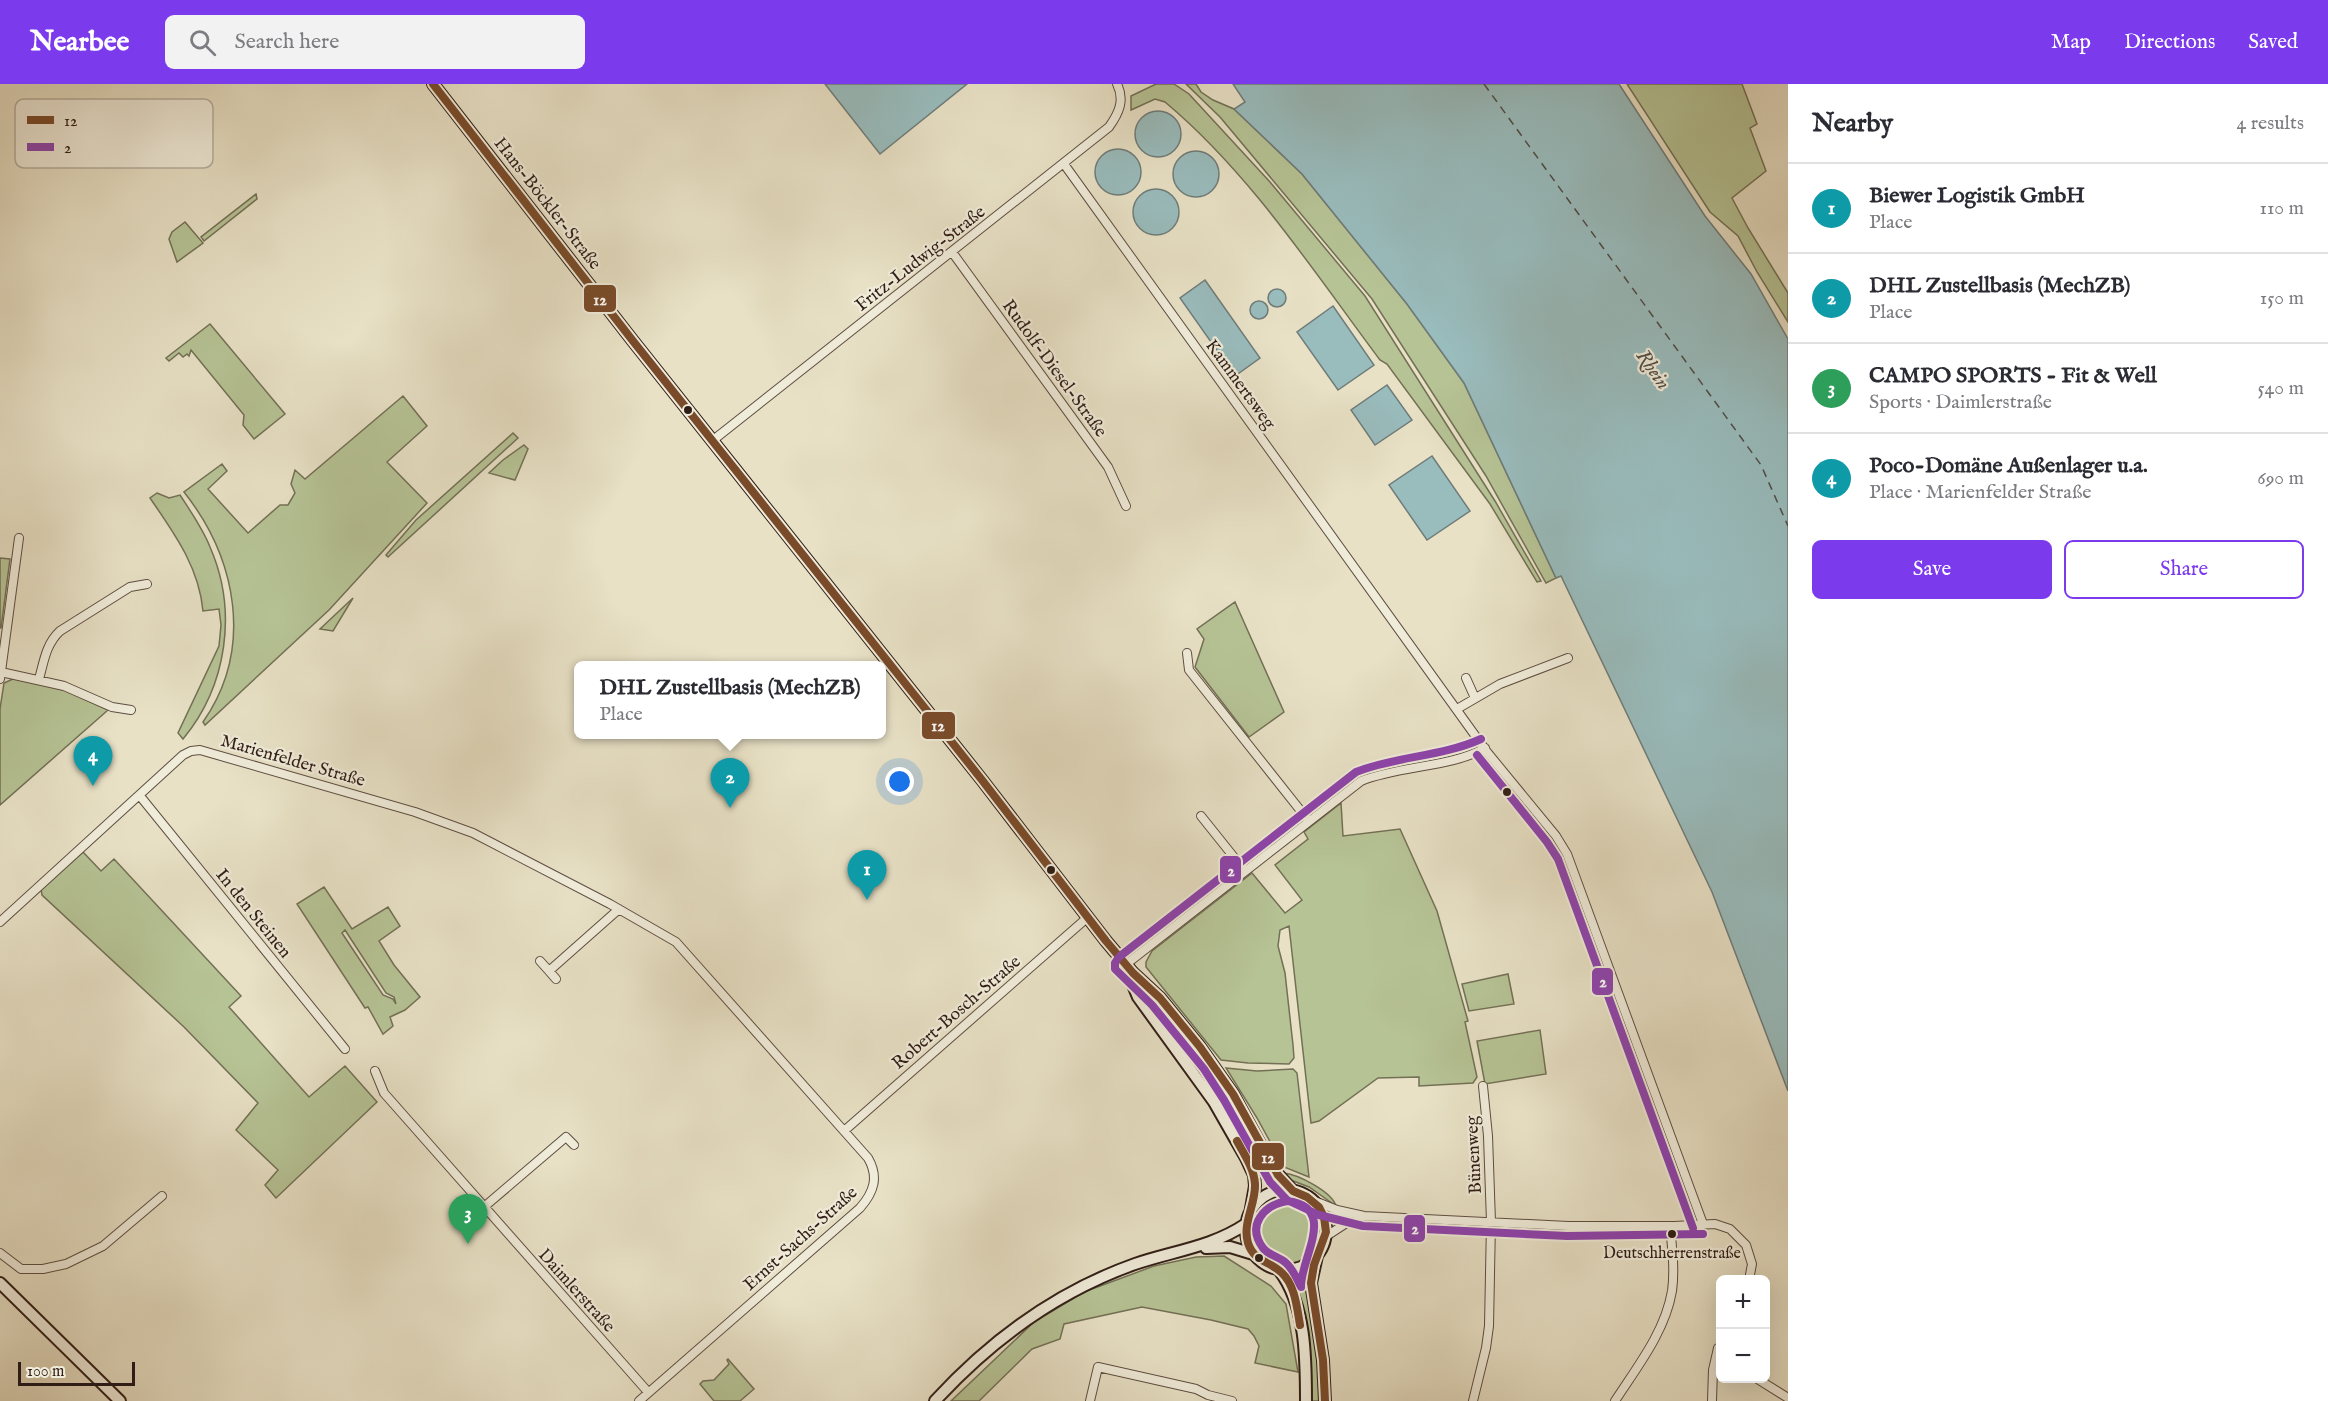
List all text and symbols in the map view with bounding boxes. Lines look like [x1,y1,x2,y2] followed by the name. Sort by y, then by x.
[165,15,585,69] search box
[30,25,129,60] text: Nearbee
[186,26,219,59] icon: search
[234,28,339,56] text: Search here
[2051,29,2091,56] text: Map
[2124,29,2215,56] text: Directions
[2248,29,2298,56] text: Saved
[15,99,213,168] legend
[1812,107,1893,140] text: Nearby
[2237,111,2304,136] text: 4 results
[64,112,77,132] text: 12
[488,133,606,275] street label: Hans-Böckler-Straße
[64,139,72,159] text: 2
[1869,182,2085,210] text: Biewer Logistik GmbH
[1828,196,1835,221] text: 1
[2260,196,2304,221] text: 110 m
[851,201,991,317] street label: Fritz-Ludwig-Straße
[1869,210,1912,235] text: Place
[1869,272,2130,300] text: DHL Zustellbasis (MechZB)
[583,284,617,313] line badge: 12
[1827,286,1836,311] text: 2
[2260,286,2304,311] text: 150 m
[593,291,607,311] text: 12
[996,296,1111,442] street label: Rudolf-Diesel-Straße
[1869,300,1912,325] text: Place
[1199,335,1280,435] street label: Kammertsweg
[1630,345,1675,395] water label: Rhein
[1869,362,2157,390] text: CAMPO SPORTS - Fit & Well
[1828,376,1835,401] text: 3
[2257,376,2304,401] text: 540 m
[1869,390,2052,415] text: Sports · Daimlerstraße
[682,404,694,416] unlabelled marker
[1869,452,2148,480] text: Poco-Domäne Außenlager u.a.
[1827,466,1836,491] text: 4
[2257,466,2304,491] text: 690 m
[1869,480,2091,505] text: Place · Marienfelder Straße
[1812,540,2052,599] button: Save
[2064,540,2304,599] button: Share
[574,661,886,739] popup
[599,674,861,702] text: DHL Zustellbasis (MechZB)
[599,702,643,727] text: Place
[921,711,956,740] line badge: 12
[931,717,945,737] text: 12
[218,730,367,793] street label: Marienfelder Straße
[74,736,112,786] pin: 4
[710,758,750,808] pin: 2
[885,767,914,796] your location
[1501,786,1513,798] unlabelled marker
[848,850,886,900] pin: 1
[1219,855,1242,884] line badge: 2
[1227,862,1235,882] text: 2
[1045,864,1057,876] unlabelled marker
[210,865,296,964] street label: In den Steinen
[888,951,1026,1075] street label: Robert-Bosch-Straße
[1591,967,1614,996] line badge: 2
[1599,973,1607,993] text: 2
[1461,1115,1488,1195] street label: Bünenweg
[1251,1142,1285,1171] line badge: 12
[1261,1149,1275,1169] text: 12
[739,1182,863,1296] street label: Ernst-Sachs-Straße
[448,1194,488,1244] pin: 3
[1403,1214,1426,1243] line badge: 2
[1411,1220,1419,1240] text: 2
[1666,1228,1678,1240] marker: Deutschherrenstraße
[532,1244,620,1338] street label: Daimlerstraße
[1603,1244,1741,1264] place label: Deutschherrenstraße
[1253,1252,1265,1264] unlabelled marker
[1716,1275,1770,1383] map controls
[1716,1275,1770,1329] button: +
[1716,1329,1770,1383] button: −
[18,1359,135,1386] scale bar
[27,1362,64,1382] text: 100 m

